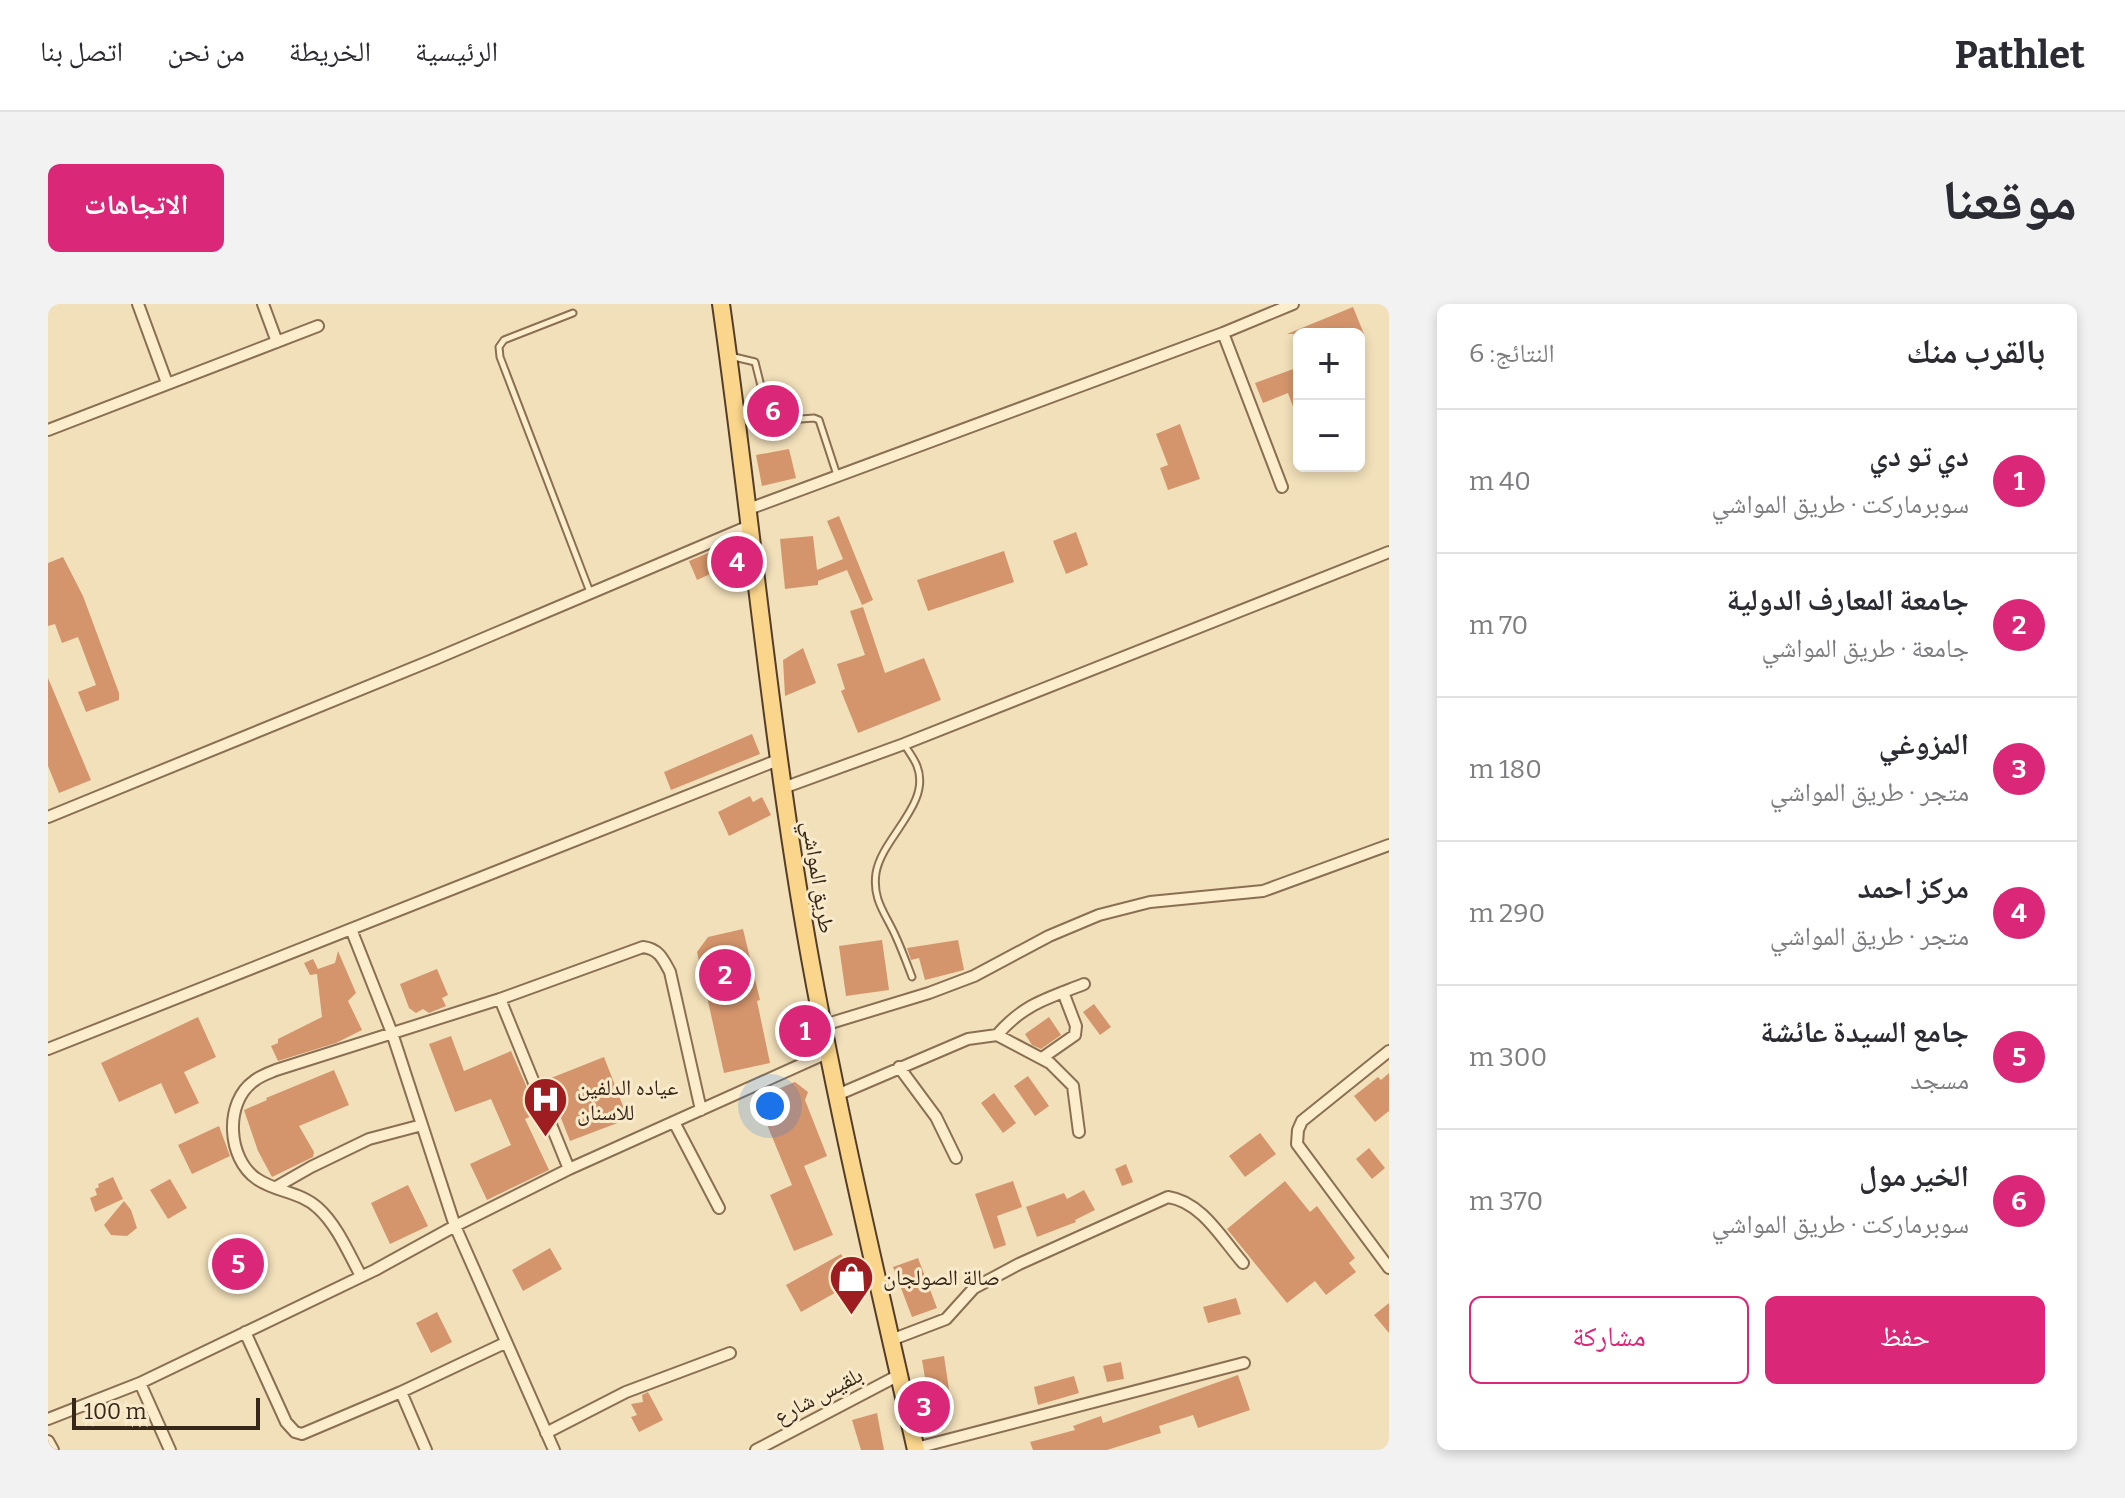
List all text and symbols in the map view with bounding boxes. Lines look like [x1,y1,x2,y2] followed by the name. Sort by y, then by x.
[1955,32,2085,78] text: Pathlet
[40,35,123,68] text: اتصل بنا
[167,35,245,68] text: من نحن
[289,35,371,68] text: الخريطة
[415,35,498,68] text: الرئيسية
[48,164,224,252] button: الاتجاهات
[1942,168,2077,235] text: موقعنا
[1293,328,1365,472] map controls
[1293,328,1365,400] button: +
[1906,331,2045,372] text: بالقرب منك
[1469,338,1555,369] text: النتائج: 6
[747,381,799,441] pin: 6
[1293,400,1365,472] button: −
[1869,438,1969,474] text: دي تو دي
[1469,466,1531,497] text: 40 m
[2013,466,2025,497] text: 1
[1711,489,1969,520] text: سوبرماركت · طريق المواشي
[711,532,763,592] pin: 4
[1726,582,1969,618] text: جامعة المعارف الدولية
[1469,610,1528,641] text: 70 m
[2012,610,2026,641] text: 2
[1761,633,1969,664] text: جامعة · طريق المواشي
[1879,726,1969,762] text: المزوغي
[1469,754,1542,785] text: 180 m
[2012,754,2027,785] text: 3
[1770,777,1969,808] text: متجر · طريق المواشي
[793,819,841,936] street label: طريق المواشي
[1857,870,1969,906] text: مركز احمد
[1469,898,1545,929] text: 290 m
[2011,898,2027,929] text: 4
[1770,921,1969,952] text: متجر · طريق المواشي
[699,945,751,1005] pin: 2
[779,1001,831,1061] pin: 1
[1760,1014,1969,1050] text: جامع السيدة عائشة
[1469,1042,1547,1073] text: 300 m
[2012,1042,2026,1073] text: 5
[1910,1065,1969,1096] text: مسجد
[577,1074,678,1126] place label: عياده الدلفين للاسنان
[522,1076,570,1139] hospital icon: عياده الدلفين للاسنان
[750,1086,790,1126] your location
[1859,1158,1969,1194] text: الخير مول
[1469,1186,1543,1217] text: 370 m
[2011,1186,2027,1217] text: 6
[1711,1209,1969,1240] text: سوبرماركت · طريق المواشي
[212,1234,264,1294] pin: 5
[828,1253,876,1316] shop icon: صالة الصولجان
[883,1264,1000,1291] place label: صالة الصولجان
[1469,1296,1749,1384] button: مشاركة
[1765,1296,2045,1384] button: حفظ
[769,1361,867,1430] street label: بلقيس شارع
[898,1377,950,1437] pin: 3
[72,1394,260,1430] scale bar
[84,1398,147,1425] text: 100 m

